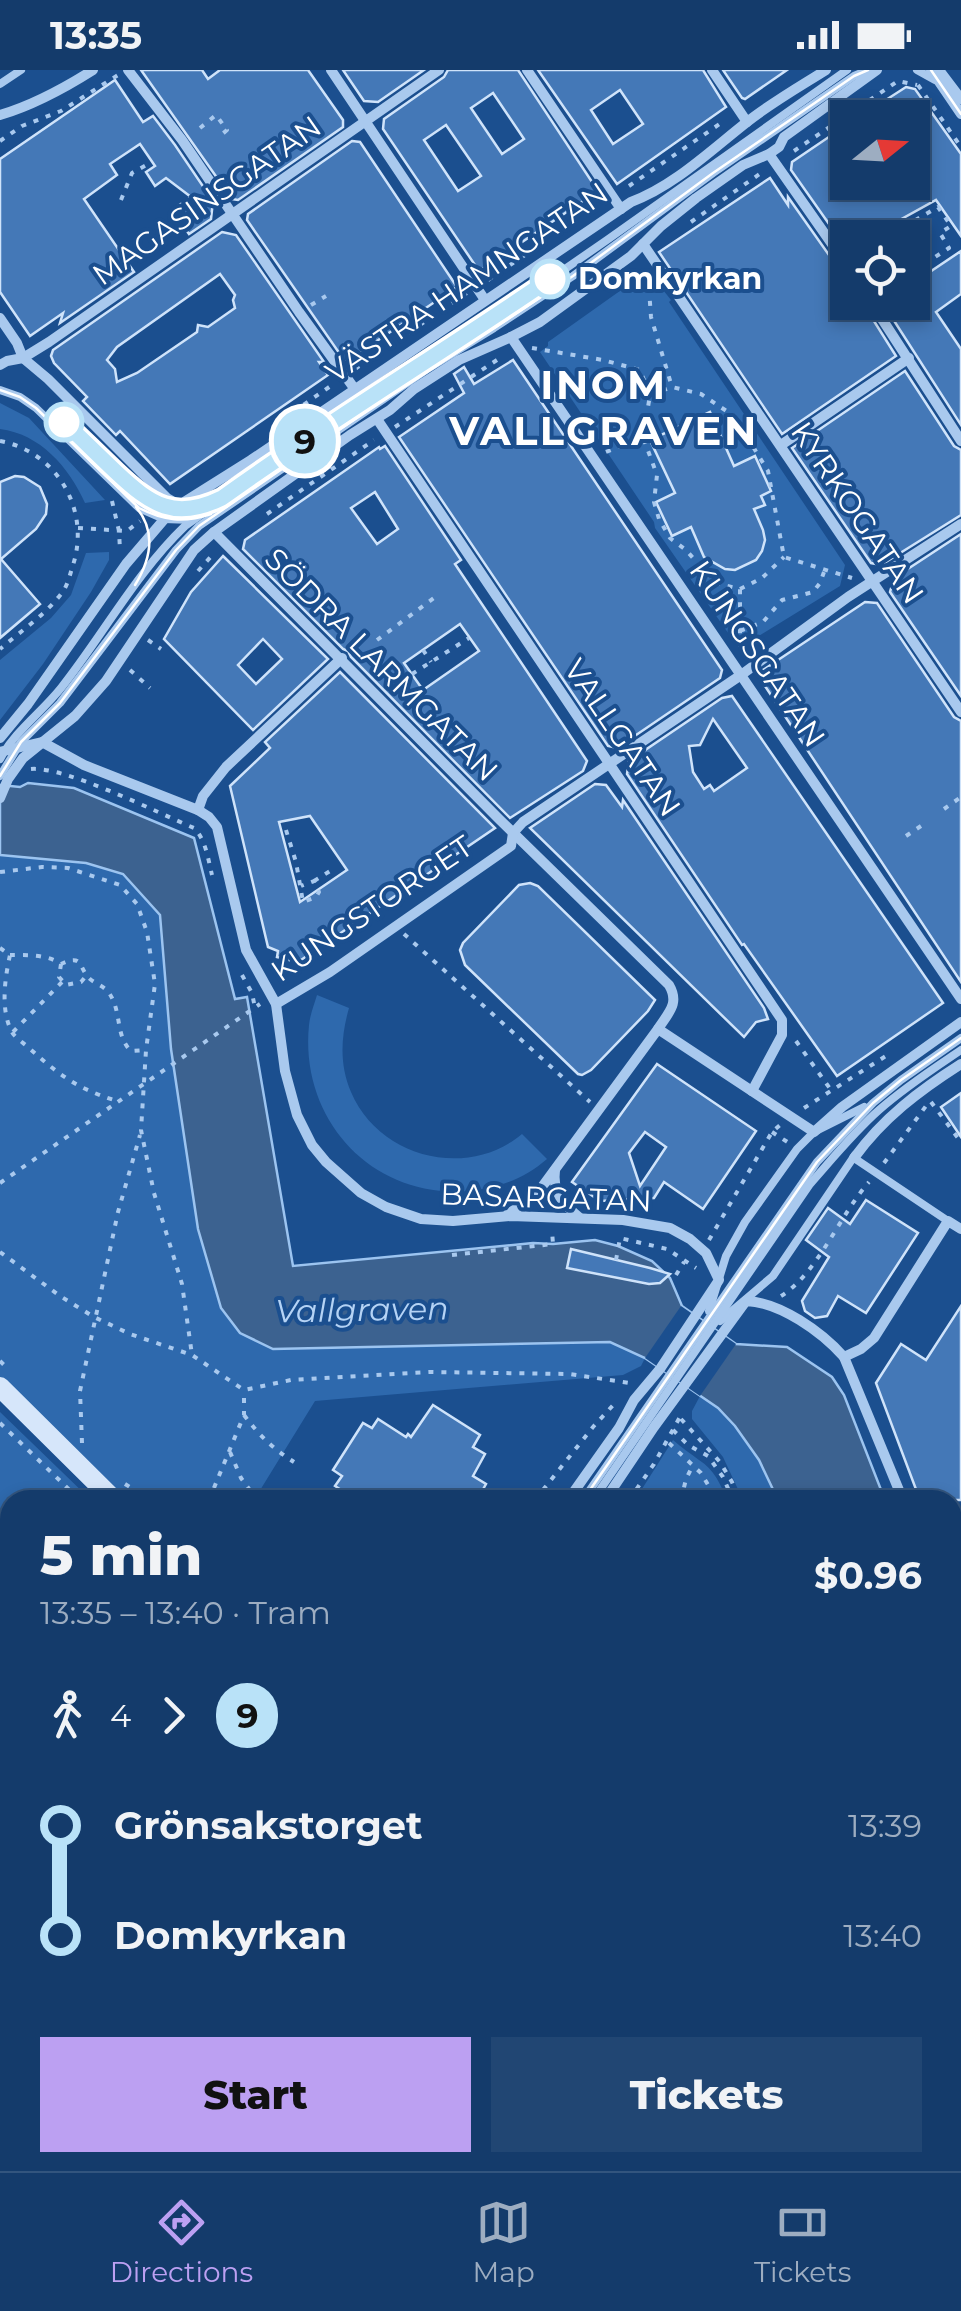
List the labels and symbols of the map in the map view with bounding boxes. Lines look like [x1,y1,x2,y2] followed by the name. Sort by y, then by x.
[830,100,930,200] north arrow
[85,108,328,293] street label: MAGASINSGATAN
[319,174,615,391] street label: VÄSTRA HAMNGATAN
[531,260,569,298] marker: Domkyrkan
[578,260,762,297] place label: Domkyrkan
[448,360,759,455] district label: INOM VALLGRAVEN
[45,403,83,441] unlabelled marker
[272,408,338,474] line badge: 9
[783,415,932,611] street label: KYRKOGATAN
[257,540,506,789] street label: SÖDRA LARMGATAN
[682,554,833,754] street label: KUNGSGATAN
[556,652,689,824] street label: VALLGATAN
[264,827,480,990] street label: KUNGSTORGET
[440,1175,652,1220] street label: BASARGATAN
[275,1288,449,1331] water label: Vallgraven

